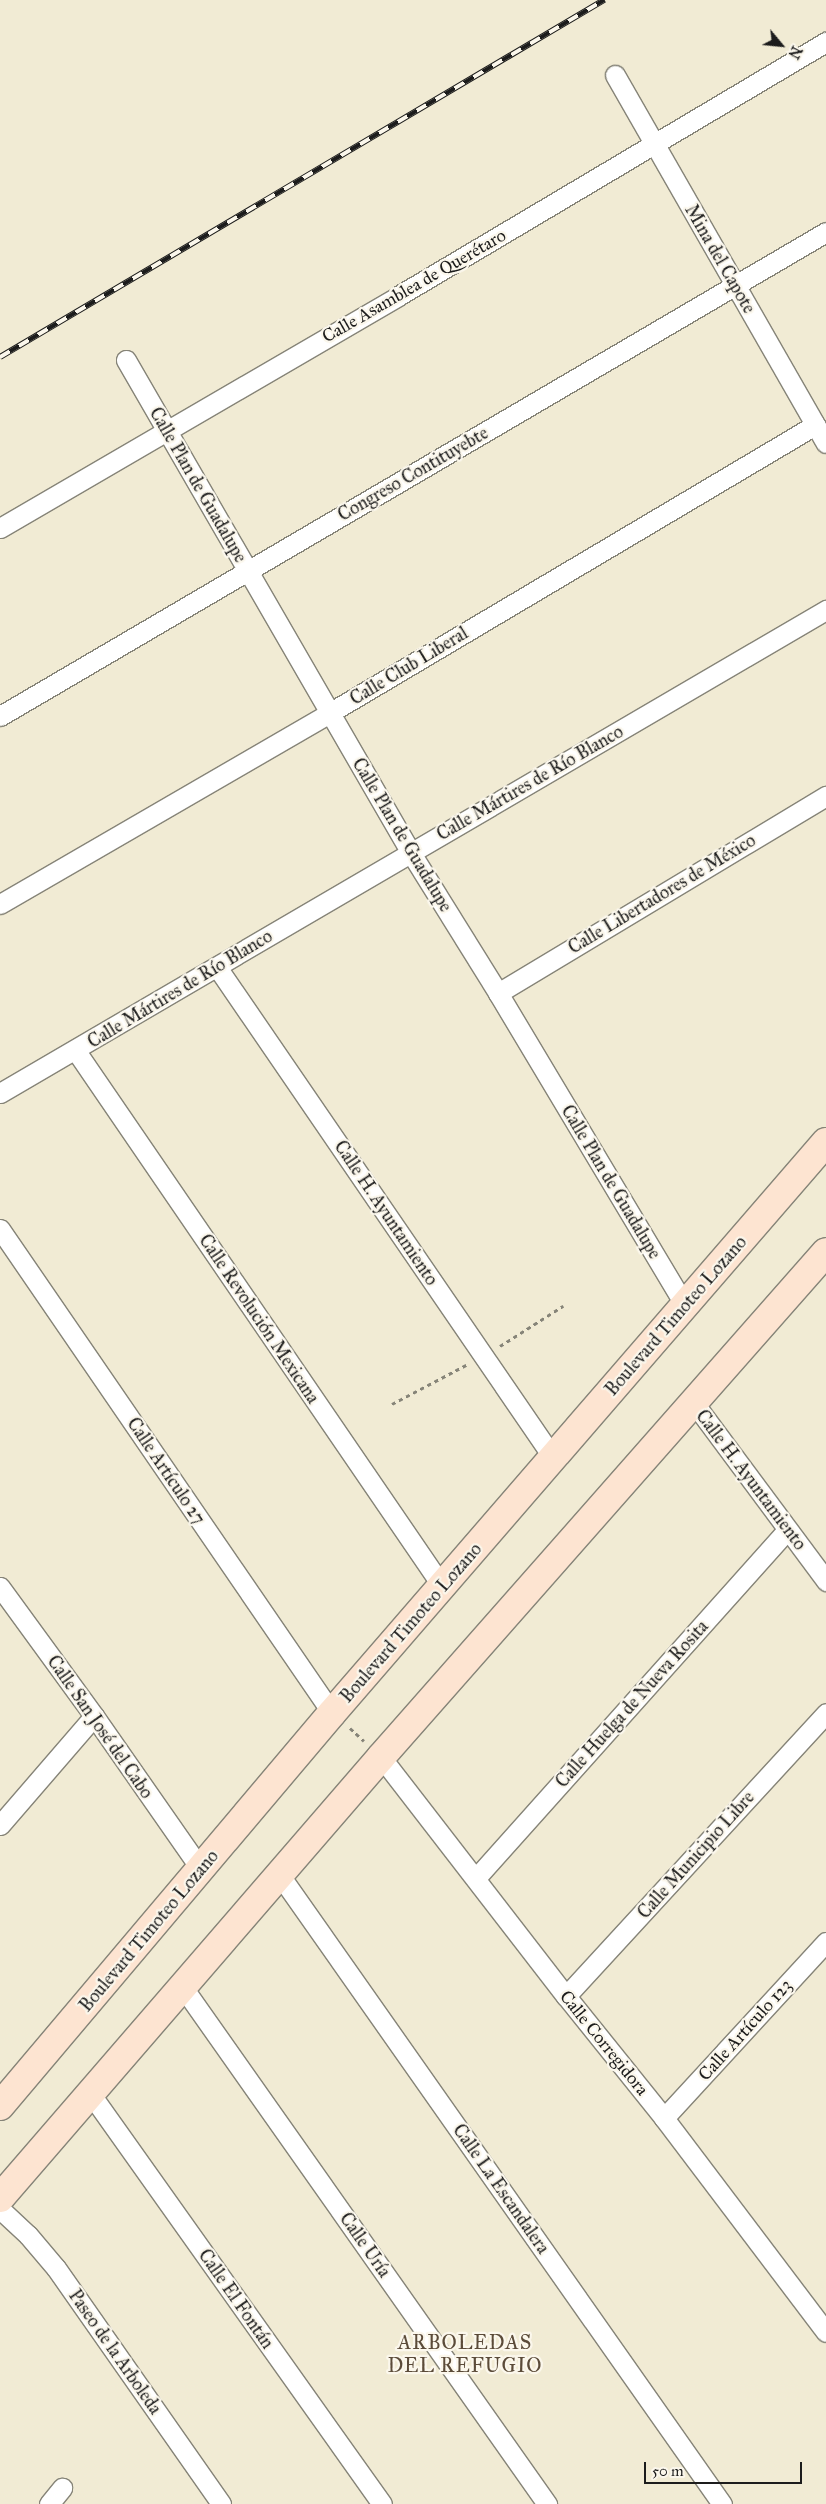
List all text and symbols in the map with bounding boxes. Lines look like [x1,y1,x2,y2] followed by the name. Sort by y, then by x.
[756,20,806,70] north arrow
[784,43,805,62] text: N
[680,201,760,317] street label: Mina del Capote
[318,224,510,348] street label: Calle Asamblea de Querétaro
[145,404,251,566] street label: Calle Plan de Guadalupe
[334,422,492,526] street label: Congreso Contituyebte
[346,622,472,710] street label: Calle Club Liberal
[433,721,627,845] street label: Calle Mártires de Río Blanco
[348,754,456,916] street label: Calle Plan de Guadalupe
[564,829,760,959] street label: Calle Libertadores de México
[84,925,276,1053] street label: Calle Mártires de Río Blanco
[557,1101,665,1263] street label: Calle Plan de Guadalupe
[330,1137,442,1289] street label: Calle H. Ayuntamiento
[194,1230,324,1408] street label: Calle Revolución Mexicana
[601,1232,751,1400] street label: Boulevard Timoteo Lozano
[691,1406,811,1554] street label: Calle H. Ayuntamiento
[122,1414,210,1528] street label: Calle Artículo 27
[336,1539,486,1707] street label: Boulevard Timoteo Lozano
[551,1616,713,1792] street label: Calle Huelga de Nueva Rosita
[43,1651,157,1803] street label: Calle San José del Cabo
[633,1787,759,1923] street label: Calle Municipio Libre
[75,1846,223,2016] street label: Boulevard Timoteo Lozano
[694,1975,796,2085] street label: Calle Artículo 123
[555,1986,653,2100] street label: Calle Corregidora
[448,2120,554,2258] street label: Calle La Escandalera
[335,2208,395,2282] street label: Calle Uría
[194,2245,278,2353] street label: Calle El Fontán
[64,2286,166,2418] street label: Paseo de la Arboleda
[386,2330,544,2377] district label: ARBOLEDAS DEL REFUGIO
[646,2452,804,2484] scale bar
[652,2462,684,2480] text: 50 m

